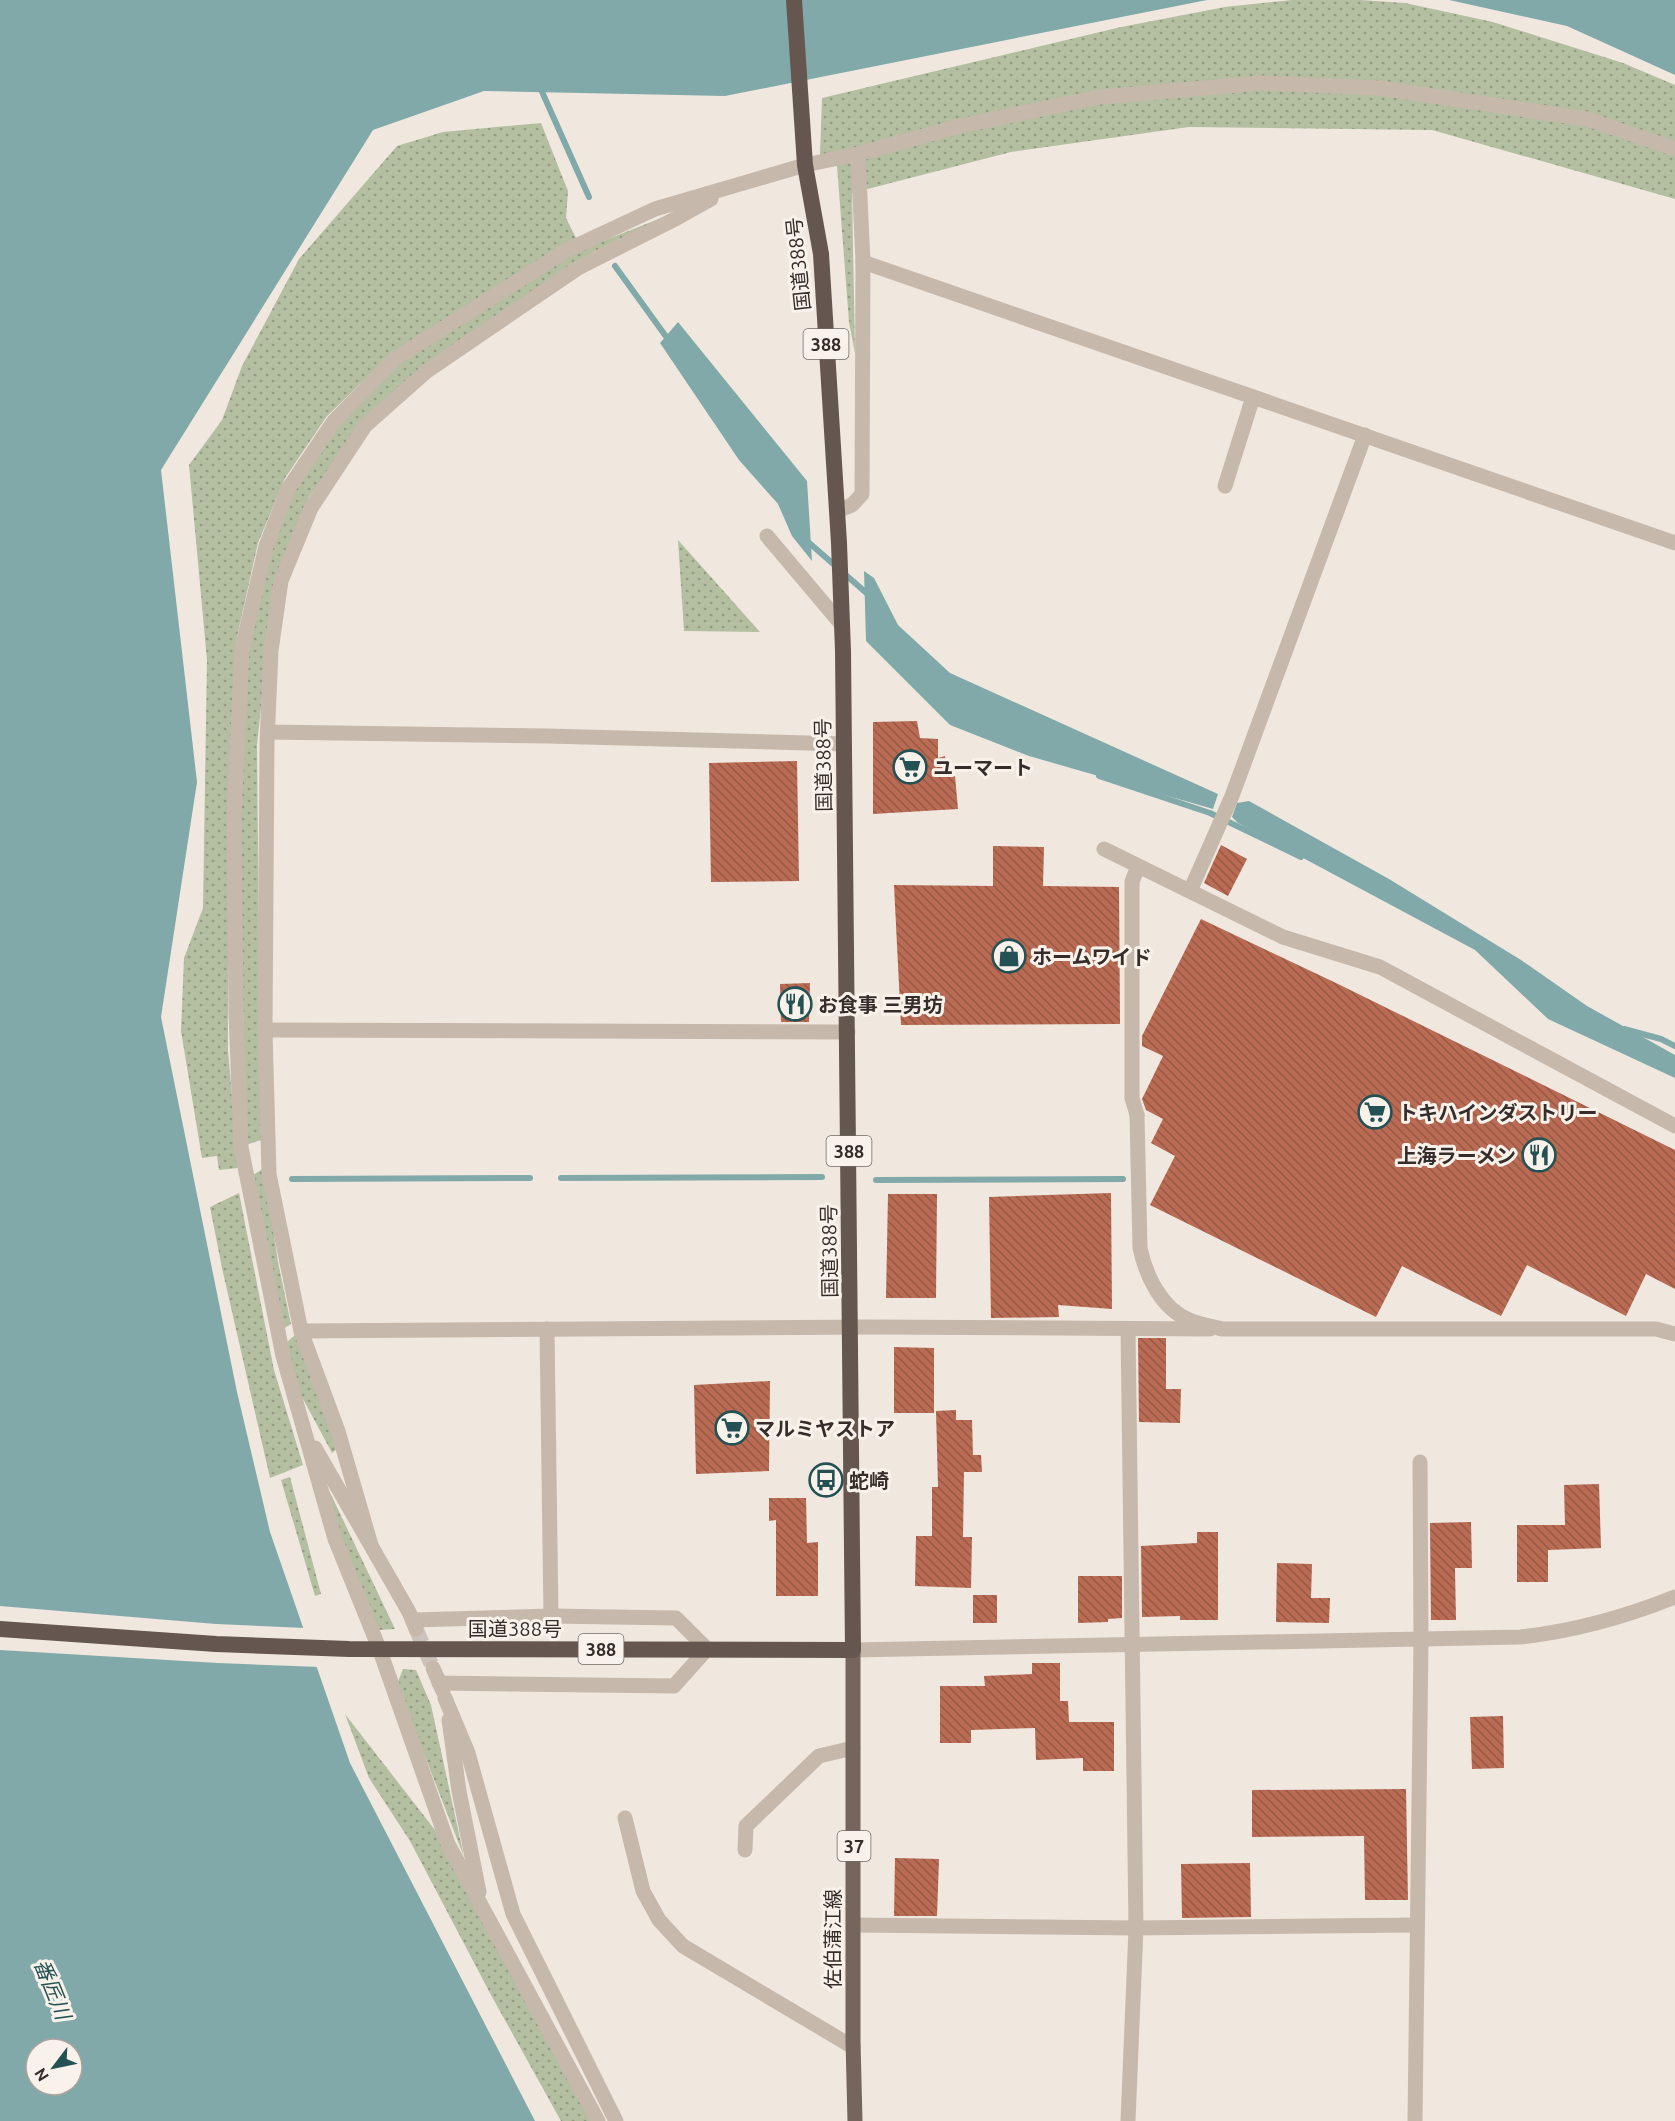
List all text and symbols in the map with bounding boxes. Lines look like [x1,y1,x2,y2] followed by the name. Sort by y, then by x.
[782,216,814,312] street label: 国道388号
[804,329,848,359] road number: 388
[811,718,835,812] street label: 国道388号
[892,749,928,785] supermarket icon: ユーマート
[933,756,1033,779] place label: ユーマート
[991,938,1027,974] shop icon: ホームワイド
[1032,945,1151,968] place label: ホームワイド
[777,986,813,1022] restaurant icon: お食事 三男坊
[818,993,943,1016] place label: お食事 三男坊
[1357,1094,1393,1130] supermarket icon: トキハインダストリー
[1398,1101,1598,1124] place label: トキハインダストリー
[826,1136,872,1166] road number: 388
[1521,1137,1557,1173] restaurant icon: 上海ラーメン
[1397,1144,1516,1167] place label: 上海ラーメン
[817,1204,841,1298] street label: 国道388号
[714,1410,750,1446] supermarket icon: マルミヤストア
[755,1417,895,1440] place label: マルミヤストア
[808,1462,844,1498] bus stop icon: 蛇崎
[849,1469,889,1492] place label: 蛇崎
[468,1617,562,1640] street label: 国道388号
[578,1634,624,1664] road number: 388
[838,1831,870,1861] road number: 37
[821,1889,844,1989] street label: 佐伯蒲江線
[30,1955,77,2025] water label: 番匠川
[24,2037,84,2097] north arrow
[30,2065,52,2085] text: N

